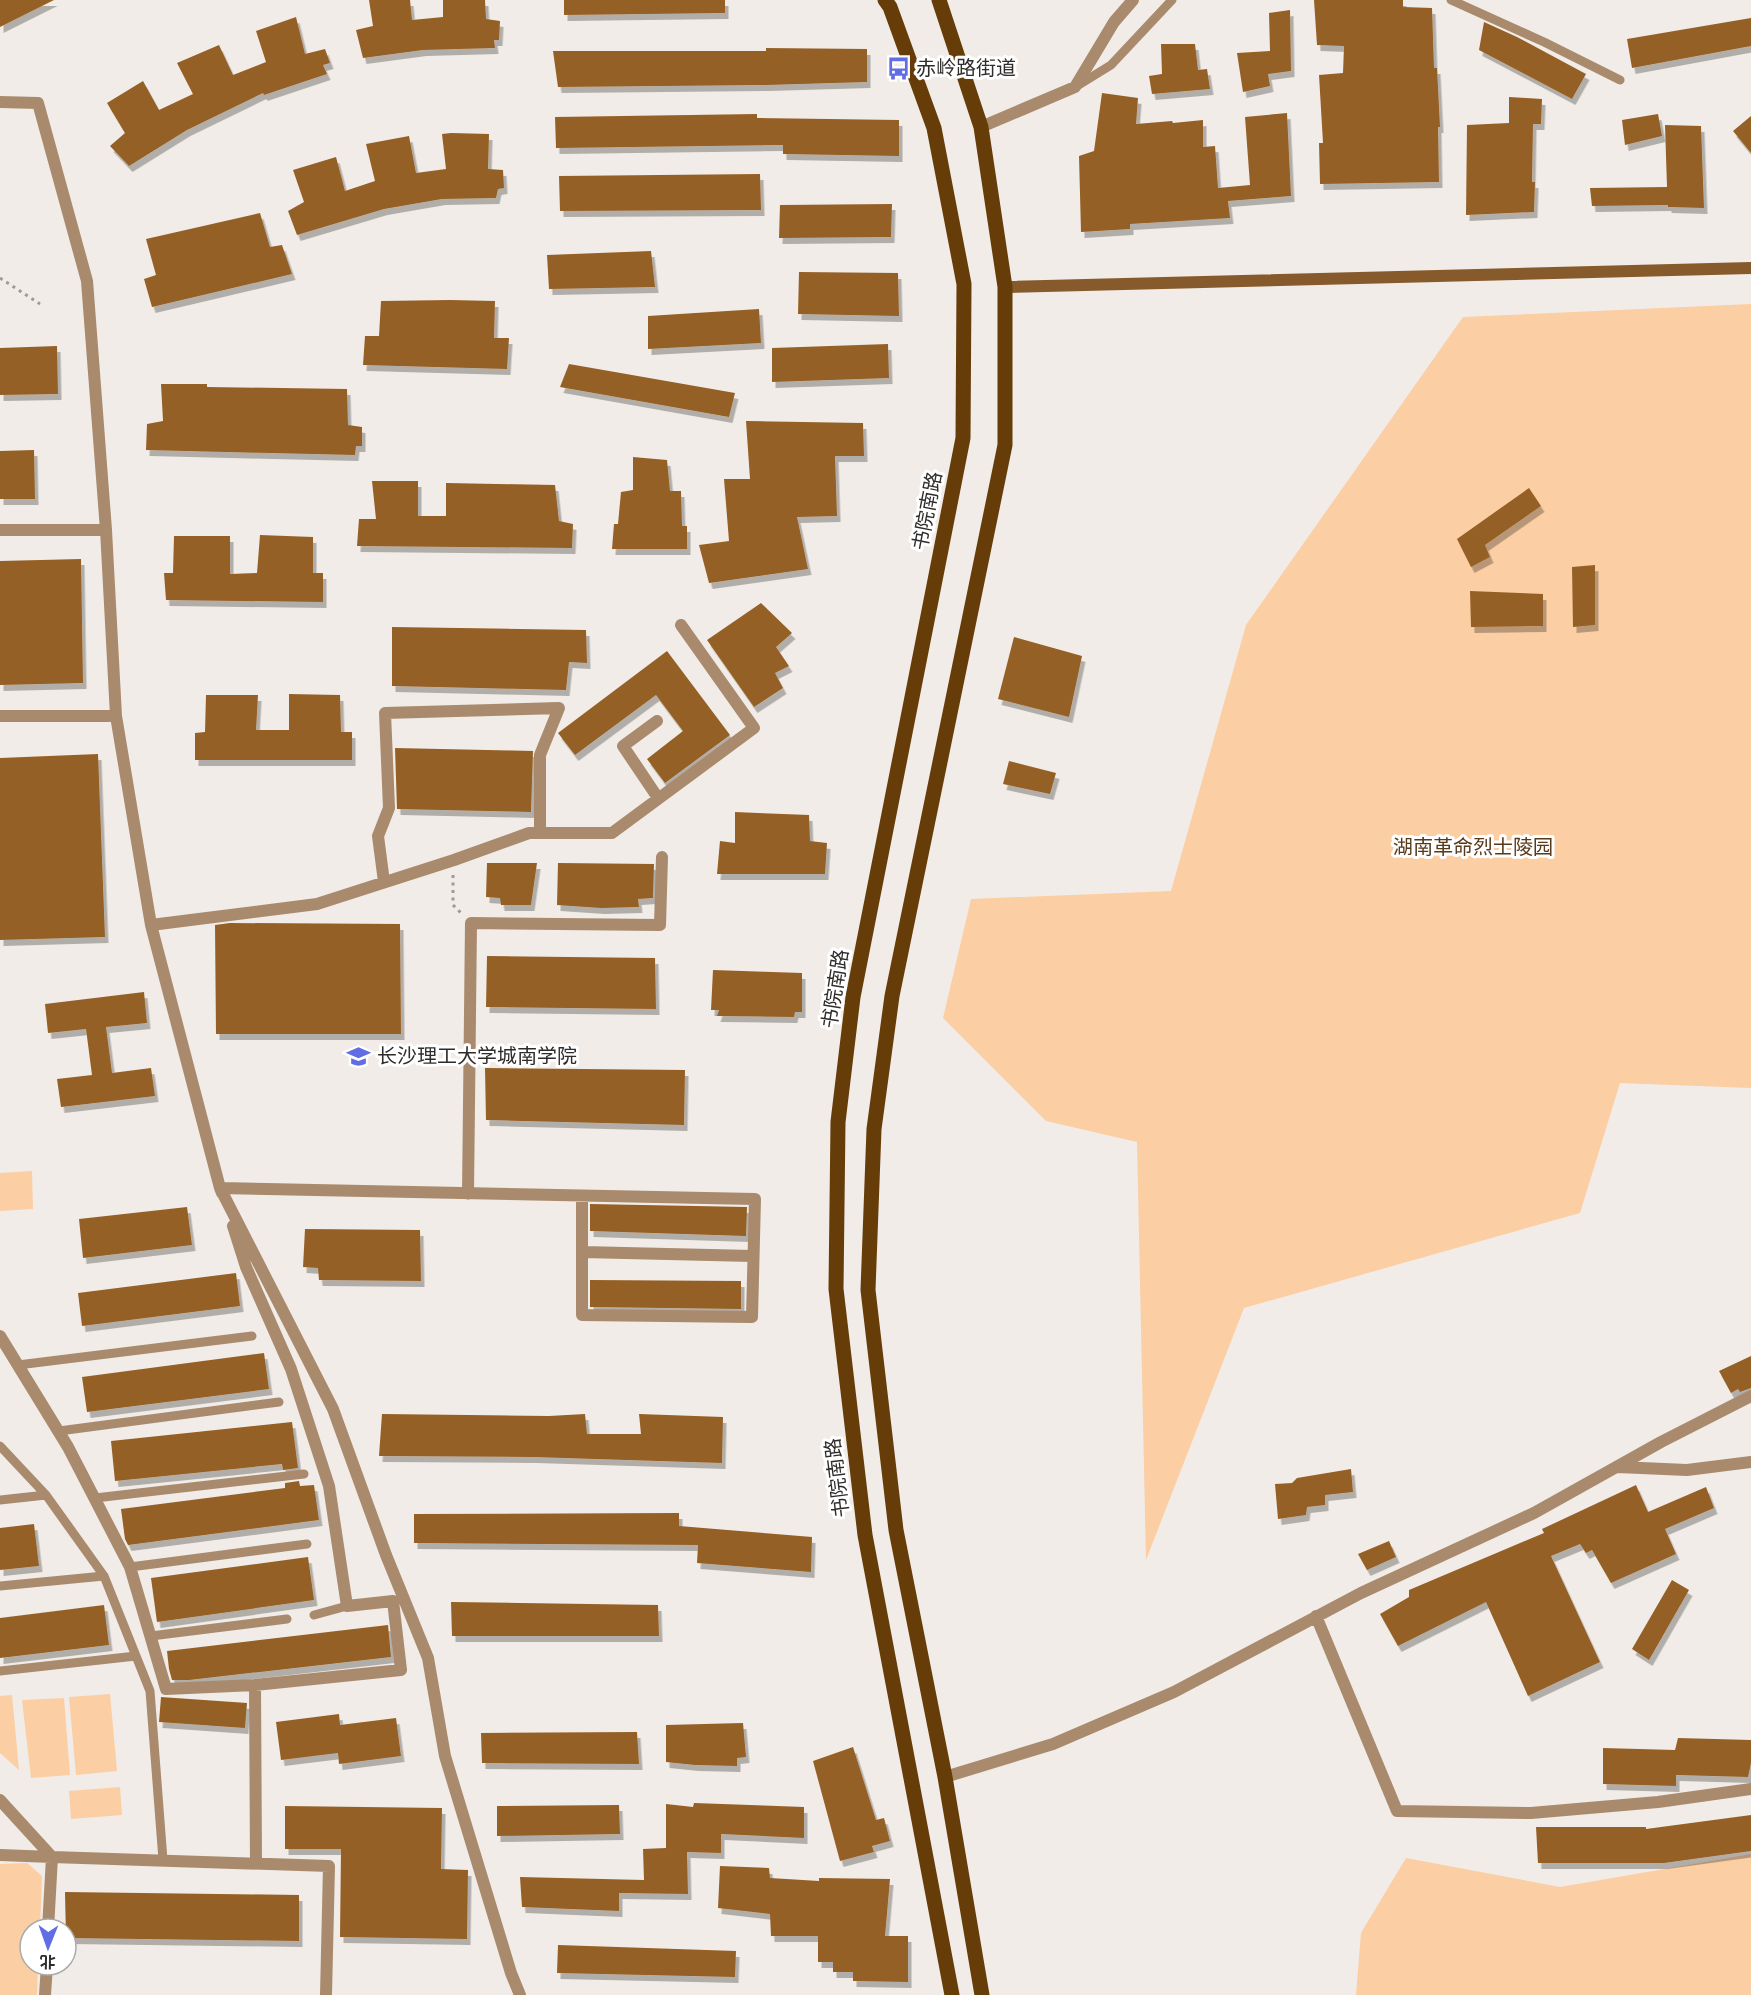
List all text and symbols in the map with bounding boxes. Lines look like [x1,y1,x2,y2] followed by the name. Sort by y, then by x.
[885,55,911,81] bus stop icon: 赤岭路街道
[916,56,1016,80] place label: 赤岭路街道
[908,469,946,553] street label: 书院南路
[1393,835,1553,859] park label: 湖南革命烈士陵园
[817,948,853,1030] street label: 书院南路
[346,1043,372,1069] school or university icon: 长沙理工大学城南学院
[377,1044,577,1068] place label: 长沙理工大学城南学院
[820,1437,854,1519] street label: 书院南路
[18,1917,78,1977] north arrow
[40,1952,56,1971] text: 北

